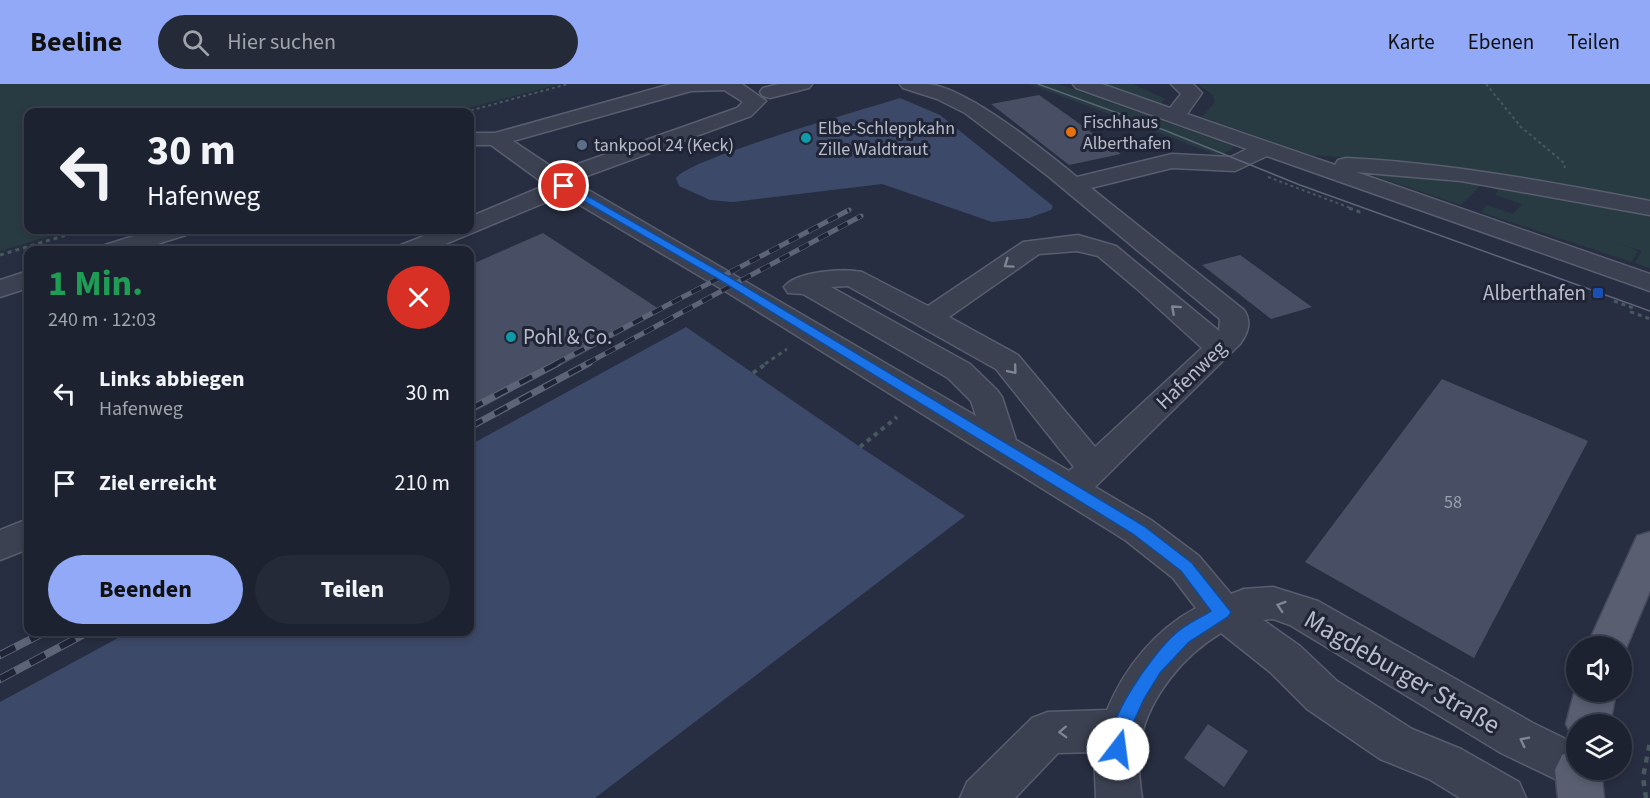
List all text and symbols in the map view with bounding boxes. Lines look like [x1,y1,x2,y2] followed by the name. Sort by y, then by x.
[158,15,578,69] search box
[30,22,122,62] text: Beeline
[179,26,212,59] icon: search
[227,26,336,58] text: Hier suchen
[1388,27,1435,57] text: Karte
[1468,27,1534,57] text: Ebenen
[1567,27,1620,57] text: Teilen
[1083,110,1171,156] place label: Fischhaus Alberthafen
[818,116,955,162] place label: Elbe-Schleppkahn Zille Waldtraut
[147,121,236,181] text: 30 m
[1064,125,1078,139] marker: Fischhaus Alberthafen
[799,131,813,145] marker: Elbe-Schleppkahn Zille Waldtraut
[48,132,126,210] icon: left
[594,133,734,158] place label: tankpool 24 (Keck)
[575,138,589,152] marker: tankpool 24 (Keck)
[538,160,589,211] pin
[547,169,580,202] icon: arrive
[147,177,260,216] text: Hafenweg
[1003,257,1014,268] one-way arrow
[48,258,143,309] text: 1 Min.
[387,266,450,329] button: close
[1483,278,1586,308] place label: Alberthafen
[1591,286,1605,300] marker: Alberthafen
[1171,305,1182,316] one-way arrow
[48,306,156,334] text: 240 m · 12:03
[523,322,612,352] place label: Pohl & Co.
[504,330,518,344] marker: Pohl & Co.
[1149,333,1233,416] street label: Hafenweg
[99,363,245,395] text: Links abbiegen
[1006,363,1017,374] one-way arrow
[48,377,81,410] icon: left
[405,377,450,409] text: 30 m
[99,395,183,423] text: Hafenweg
[48,467,81,500] icon: arrive
[99,467,217,499] text: Ziel erreicht
[395,467,450,499] text: 210 m
[1444,490,1462,515] house number: 58
[48,555,243,624] button: Beenden
[255,555,450,624] button: Teilen
[1276,601,1287,613] one-way arrow
[1297,601,1507,743] street label: Magdeburger Straße
[1566,636,1632,780] map controls
[1566,636,1632,702] button: sound
[1566,714,1632,780] button: layers
[1086,717,1150,781] position arrow
[1058,726,1067,739] one-way arrow
[1520,737,1531,748] one-way arrow

